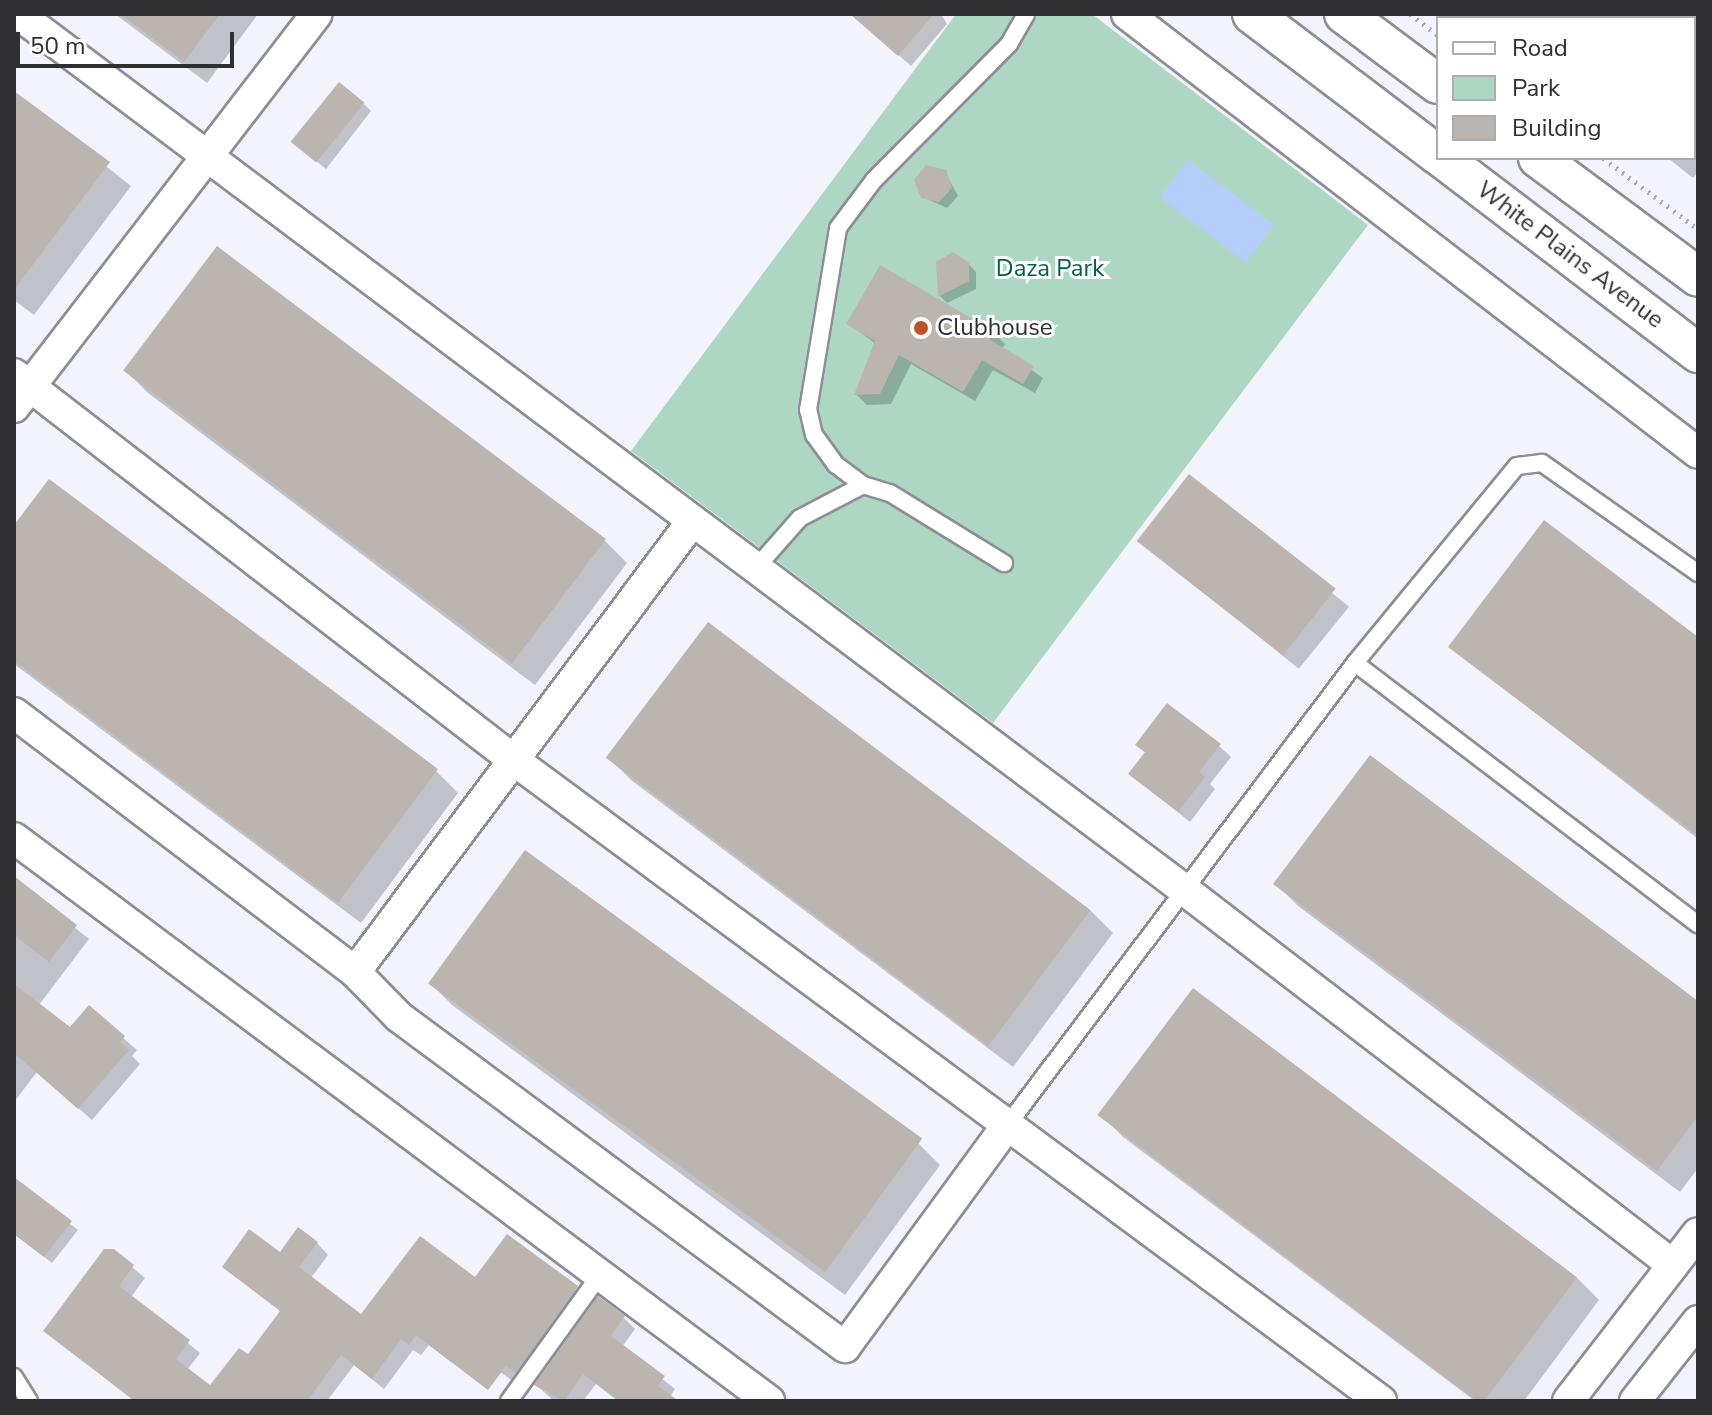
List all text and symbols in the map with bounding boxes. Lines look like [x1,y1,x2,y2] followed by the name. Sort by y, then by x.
[20,16,238,66] scale bar
[1436,16,1696,160] legend
[30,30,86,62] text: 50 m
[1512,32,1568,64] text: Road
[1512,72,1560,104] text: Park
[1512,112,1602,144] text: Building
[1471,175,1669,335] street label: White Plains Avenue
[996,255,1104,283] park label: Daza Park
[937,314,1052,342] place label: Clubhouse
[912,319,930,337] marker: Clubhouse

